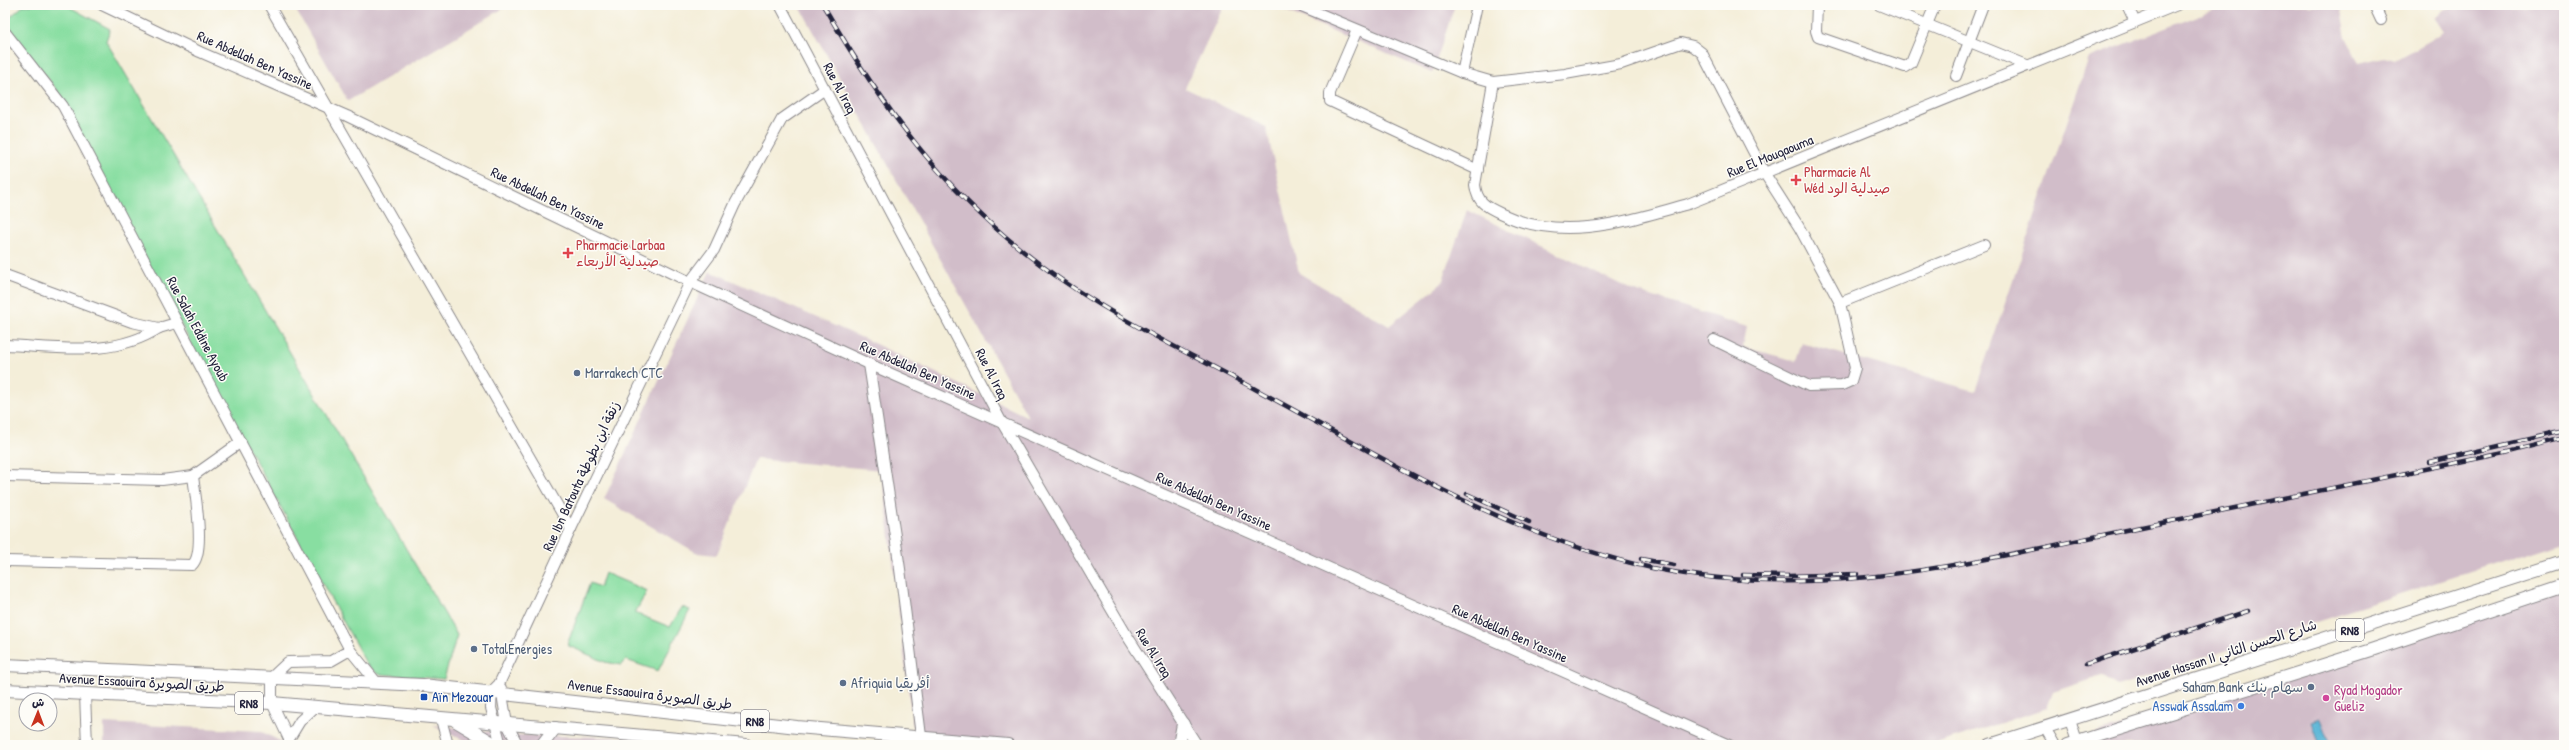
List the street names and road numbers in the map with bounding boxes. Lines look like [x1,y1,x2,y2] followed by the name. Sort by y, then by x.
[194,26,316,94] street label: Rue Abdellah Ben Yassine
[818,59,862,118] street label: Rue Al Iraq
[1724,129,1817,182] street label: Rue El Mouqaouma
[488,162,609,234] street label: Rue Abdellah Ben Yassine
[162,273,234,385] street label: Rue Salah Eddine Ayoub
[857,336,979,404] street label: Rue Abdellah Ben Yassine
[971,345,1014,404] street label: Rue Al Iraq
[537,398,625,554] street label: Rue Ibn Batouta زنقة ابن بطوطة
[1153,467,1275,535] street label: Rue Abdellah Ben Yassine
[1449,599,1571,667] street label: Rue Abdellah Ben Yassine
[2133,614,2320,695] street label: Avenue Hassan II شارع الحسن الثاني
[2336,619,2364,641] road number: RN8
[1131,624,1177,682] street label: Rue Al Iraq
[59,668,225,695] street label: Avenue Essaouira طريق الصويرة
[567,674,733,713] street label: Avenue Essaouira طريق الصويرة
[235,692,263,714] road number: RN8
[741,710,769,732] road number: RN8

